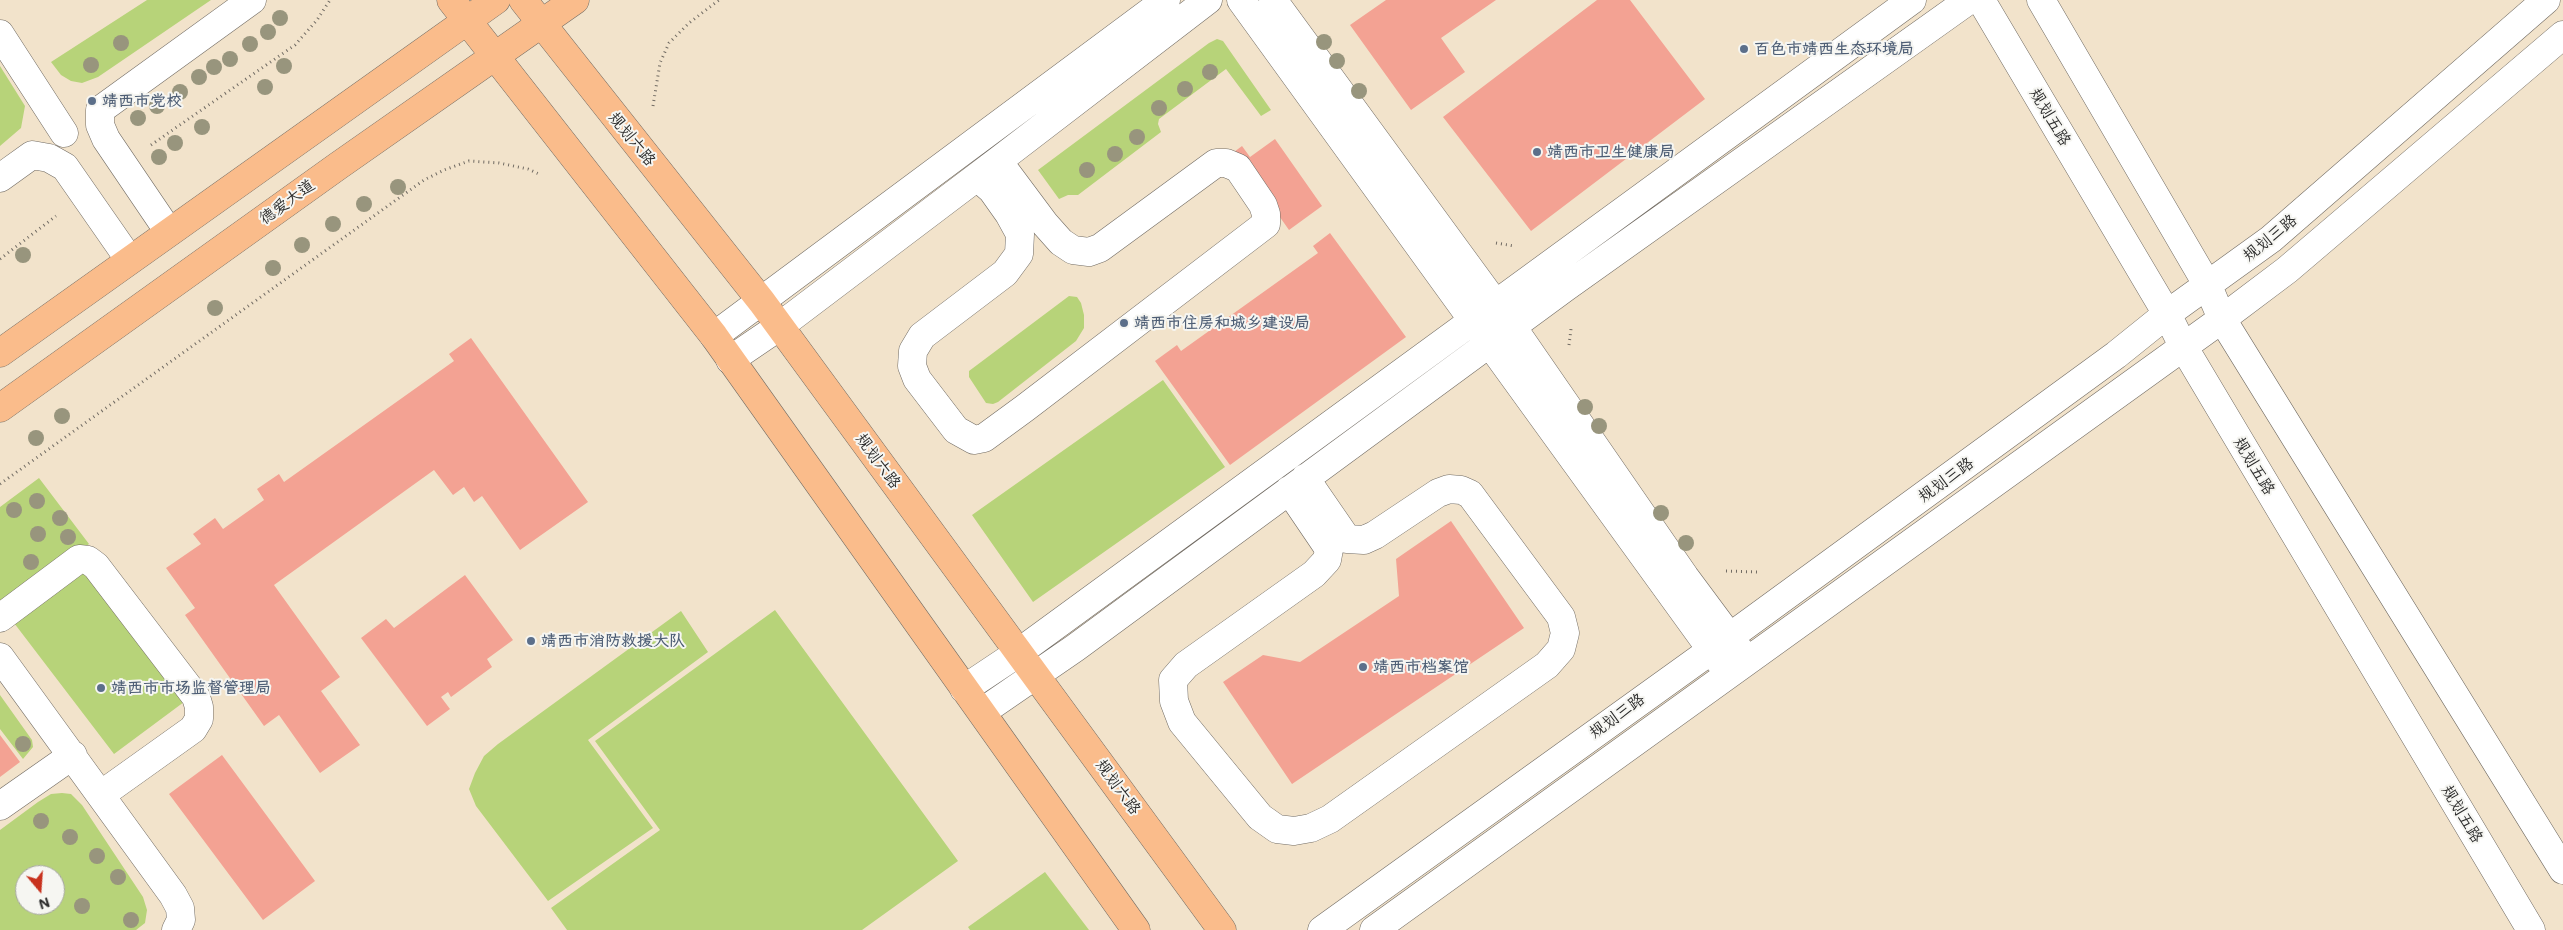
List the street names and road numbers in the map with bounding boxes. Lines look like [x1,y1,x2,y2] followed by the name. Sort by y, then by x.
[2025,85,2075,149] street label: 规划五路
[604,108,660,170] street label: 规划六路
[255,175,319,229] street label: 德爱大道
[2239,210,2301,266] street label: 规划三路
[851,429,905,493] street label: 规划六路
[2229,434,2279,498] street label: 规划五路
[1914,453,1978,507] street label: 规划三路
[1585,689,1649,743] street label: 规划三路
[1091,755,1145,819] street label: 规划六路
[2437,782,2487,846] street label: 规划五路

